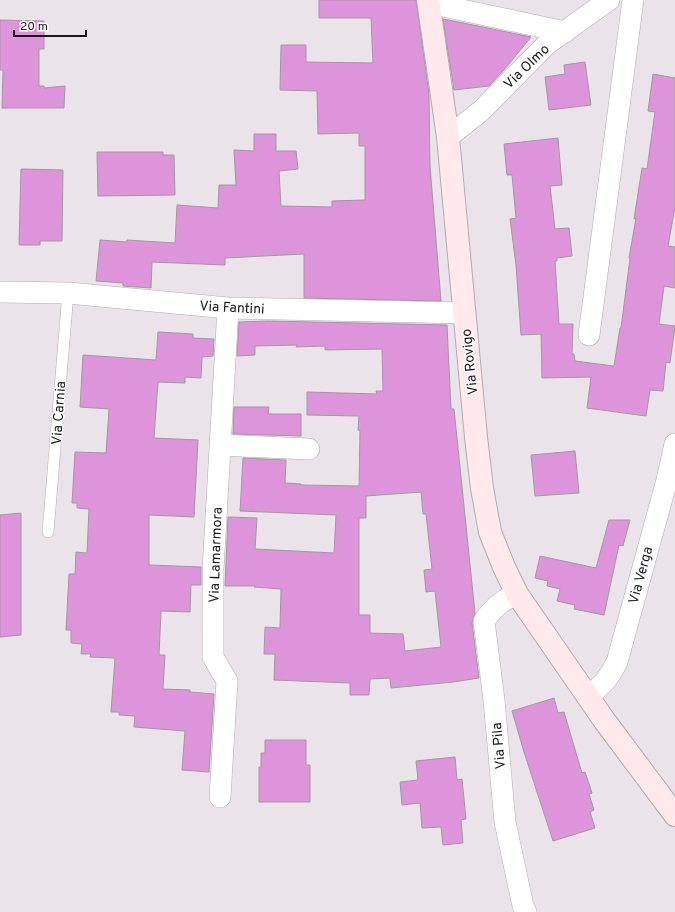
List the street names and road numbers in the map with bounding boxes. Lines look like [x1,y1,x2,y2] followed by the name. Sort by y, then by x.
[501,41,554,93] street label: Via Olmo
[199,298,265,319] street label: Via Fantini
[459,328,482,396] street label: Via Rovigo
[49,381,70,446] street label: Via Carnia
[206,507,227,603] street label: Via Lamarmora
[626,545,657,606] street label: Via Verga
[489,722,510,770] street label: Via Pila

